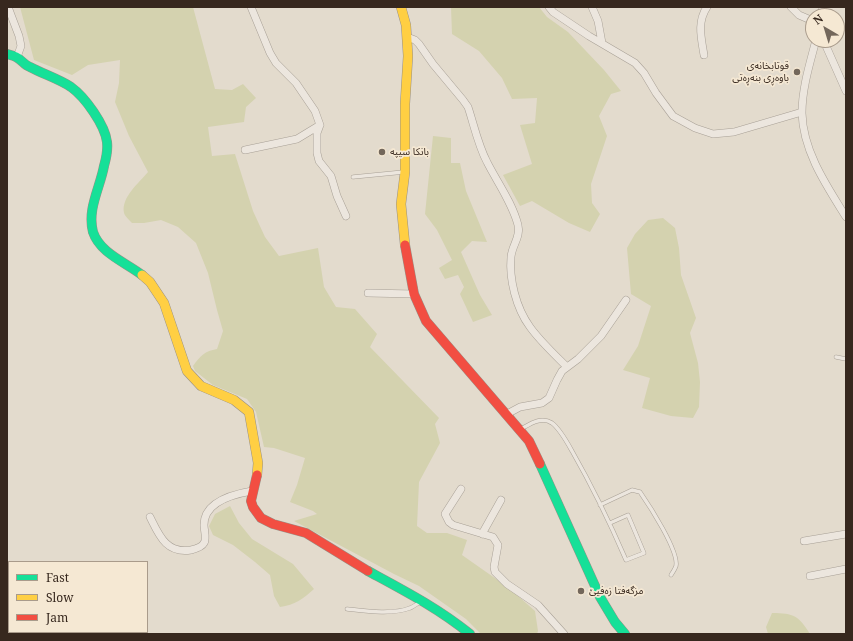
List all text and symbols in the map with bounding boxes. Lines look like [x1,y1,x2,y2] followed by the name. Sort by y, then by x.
[805,8,845,48] north arrow
[810,10,826,28] text: N
[732,60,789,84] place label: قوتابخانەی باوەڕی بنەڕەتی
[792,67,802,77] marker: قوتابخانەی باوەڕی بنەڕەتی
[390,146,429,158] place label: بانکا سیپە
[377,147,387,157] marker: بانکا سیپە
[8,561,148,633] legend
[46,569,69,586] text: Fast
[589,585,643,597] place label: مزگەفتا زەفیێ
[576,586,586,596] marker: مزگەفتا زەفیێ
[46,589,74,606] text: Slow
[46,609,68,626] text: Jam

